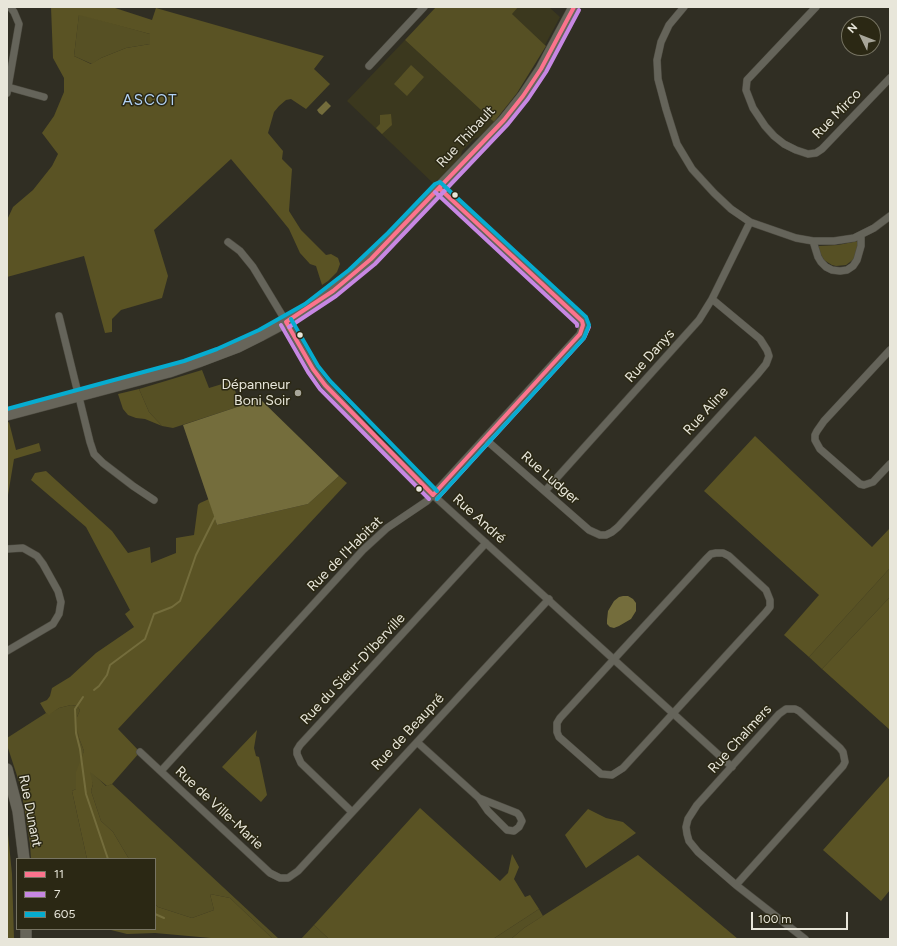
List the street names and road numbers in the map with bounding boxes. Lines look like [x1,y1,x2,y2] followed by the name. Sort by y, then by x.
[809,85,865,143] street label: Rue Mirco
[433,103,499,171] street label: Rue Thibault
[622,326,678,386] street label: Rue Danys
[680,383,732,439] street label: Rue Aline
[517,448,583,508] street label: Rue Ludger
[449,491,509,547] street label: Rue André
[304,513,386,595] street label: Rue de l'Habitat
[297,610,409,728] street label: Rue du Sieur-D'Iberville
[368,690,448,774] street label: Rue de Beaupré
[705,701,775,777] street label: Rue Chalmers
[172,763,266,853] street label: Rue de Ville-Marie
[15,773,45,849] street label: Rue Dunant

